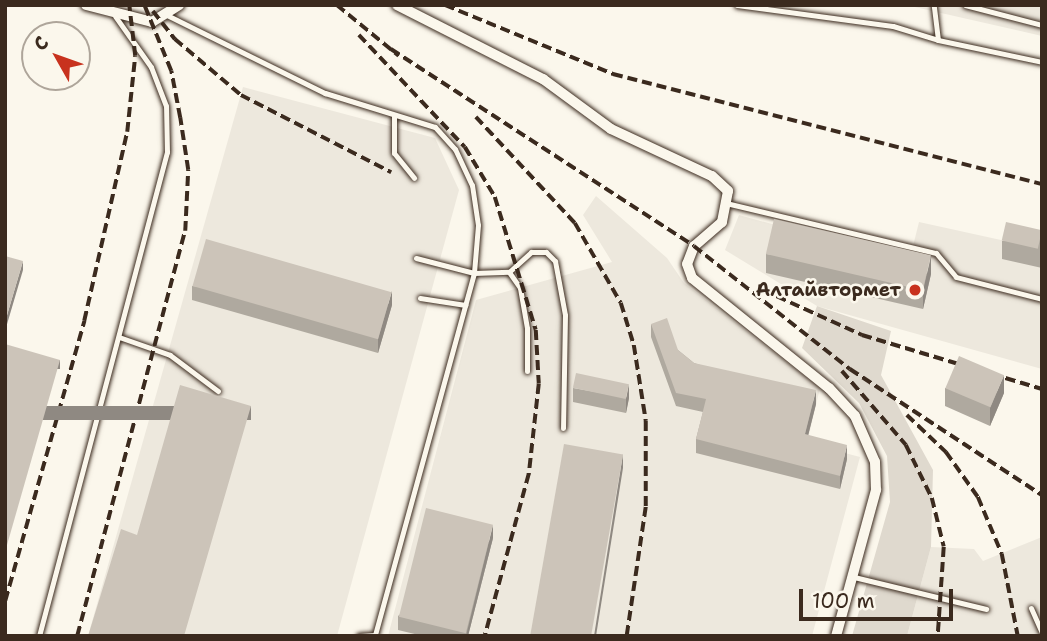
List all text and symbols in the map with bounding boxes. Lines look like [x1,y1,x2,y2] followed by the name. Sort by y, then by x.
[21,21,91,91] north arrow
[28,31,54,56] text: С
[756,279,901,301] place label: Алтайвтормет
[907,282,923,298] marker: Алтайвтормет
[802,574,956,618] scale bar
[812,587,875,615] text: 100 m

